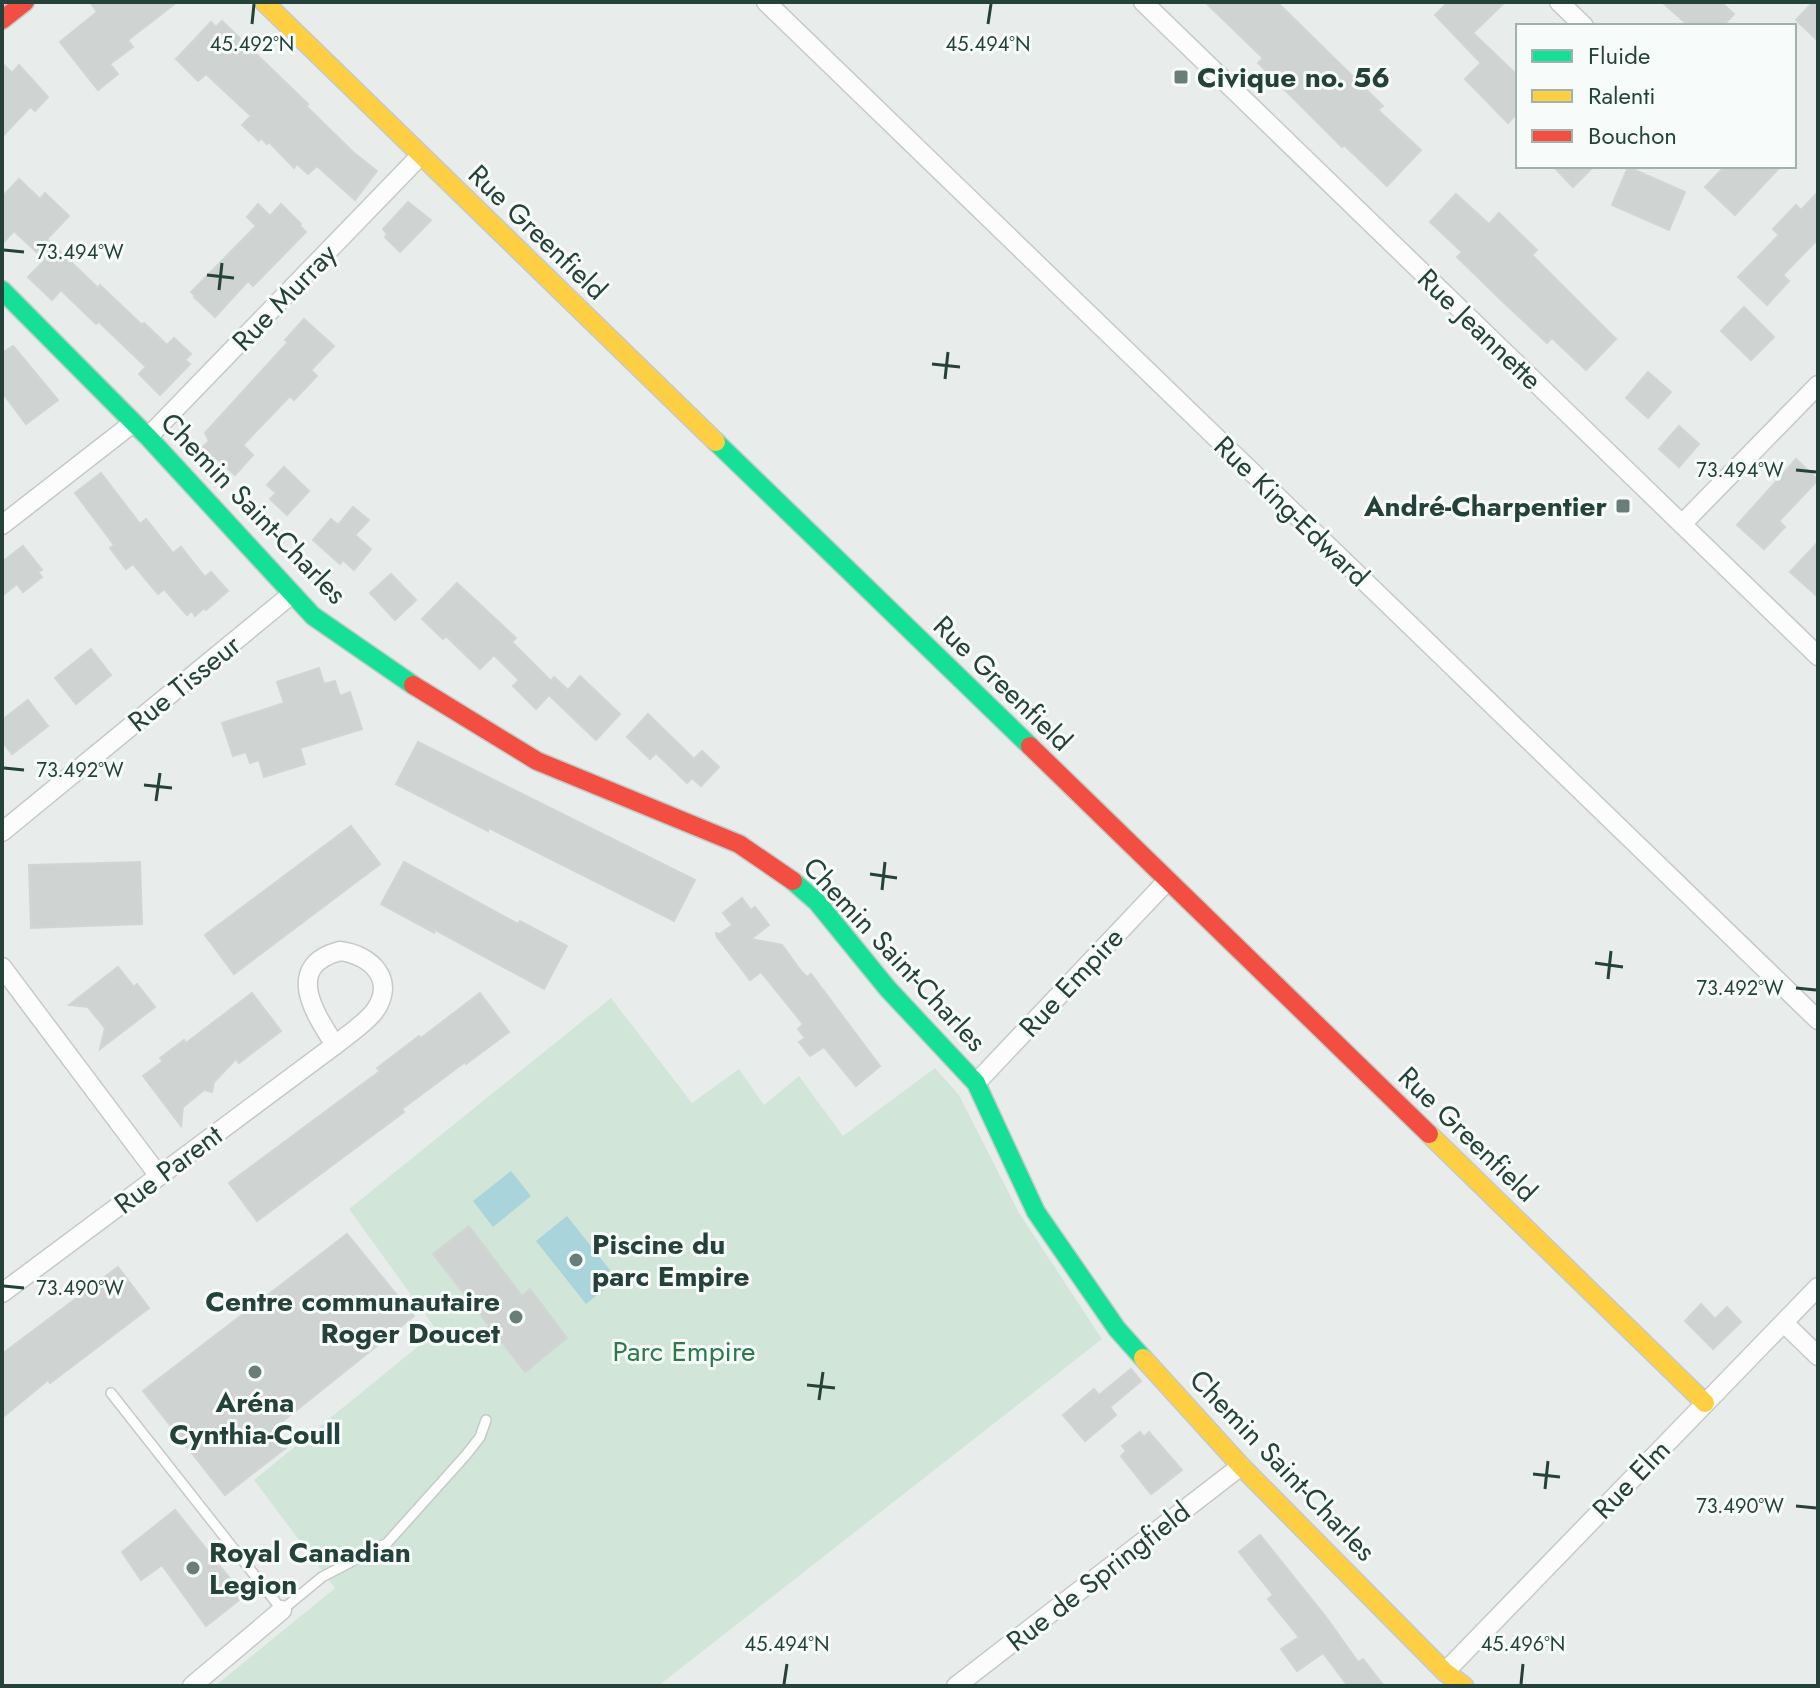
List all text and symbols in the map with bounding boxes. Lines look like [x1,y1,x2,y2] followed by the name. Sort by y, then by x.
[1516,24,1796,168] legend
[210,30,294,59] text: 45.492°N
[946,30,1030,59] text: 45.494°N
[1588,38,1650,73] text: Fluide
[1197,57,1390,98] place label: Civique no. 56
[1172,68,1190,86] marker: Civique no. 56
[1588,78,1655,113] text: Ralenti
[1588,118,1677,153] text: Bouchon
[459,155,617,310] street label: Rue Greenfield
[223,234,347,360] street label: Rue Murray
[36,238,124,267] text: 73.494°W
[1408,259,1551,400] street label: Rue Jeannette
[151,403,356,614] street label: Chemin Saint-Charles
[1205,426,1379,596] street label: Rue King-Edward
[1696,456,1784,485] text: 73.494°W
[1363,486,1607,527] place label: André-Charpentier
[1614,497,1632,515] marker: André-Charpentier
[924,606,1082,761] street label: Rue Greenfield
[119,625,250,742] street label: Rue Tisseur
[36,756,124,785] text: 73.492°W
[793,848,996,1061] street label: Chemin Saint-Charles
[1010,918,1133,1047] street label: Rue Empire
[1696,974,1784,1003] text: 73.492°W
[1389,1057,1547,1212] street label: Rue Greenfield
[106,1115,231,1224] street label: Rue Parent
[592,1224,750,1297] place label: Piscine du parc Empire
[567,1251,585,1269] marker: Piscine du parc Empire
[36,1274,124,1303] text: 73.490°W
[205,1281,500,1354] place label: Centre communautaire Roger Doucet
[507,1308,525,1326] marker: Centre communautaire Roger Doucet
[612,1331,756,1372] park label: Parc Empire
[1180,1360,1385,1571] street label: Chemin Saint-Charles
[246,1363,264,1381] marker: Aréna Cynthia-Coull
[169,1382,341,1455] place label: Aréna Cynthia-Coull
[1583,1430,1680,1528] street label: Rue Elm
[998,1492,1199,1661] street label: Rue de Springfield
[1696,1492,1784,1521] text: 73.490°W
[209,1532,411,1605] place label: Royal Canadian Legion
[184,1559,202,1577] marker: Royal Canadian Legion
[745,1630,829,1659] text: 45.494°N
[1481,1630,1565,1659] text: 45.496°N

